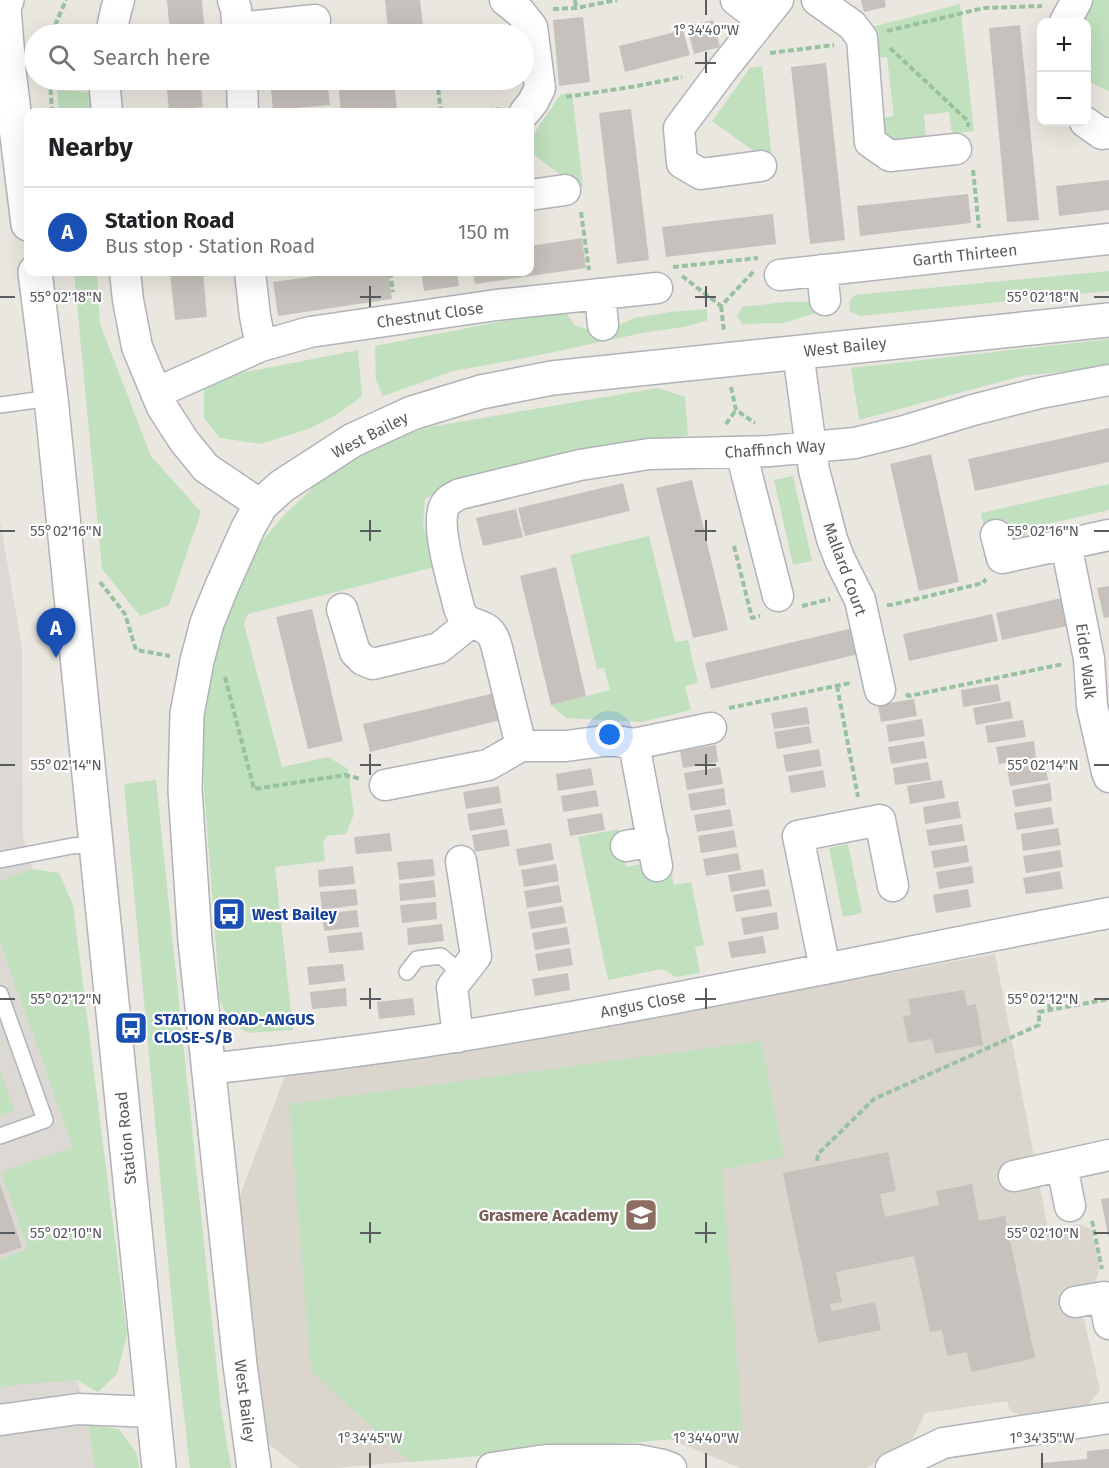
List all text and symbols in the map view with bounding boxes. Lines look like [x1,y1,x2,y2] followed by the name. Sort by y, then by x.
[1037,18,1091,126] map controls
[1037,18,1091,72] button: +
[673,21,740,39] text: 1°34'40"W
[24,24,534,90] search box
[45,41,78,74] icon: search
[93,44,211,71] text: Search here
[1037,72,1091,126] button: −
[48,132,133,163] text: Nearby
[105,207,234,234] text: Station Road
[62,220,73,244] text: A
[458,220,510,244] text: 150 m
[105,234,315,258] text: Bus stop · Station Road
[912,240,1018,270] street label: Garth Thirteen
[30,288,102,306] text: 55°02'18"N
[1007,288,1079,306] text: 55°02'18"N
[375,298,485,332] street label: Chestnut Close
[803,333,888,361] street label: West Bailey
[329,408,412,462] street label: West Bailey
[724,436,826,462] street label: Chaffinch Way
[819,520,871,618] street label: Mallard Court
[30,522,102,540] text: 55°02'16"N
[1007,522,1079,540] text: 55°02'16"N
[36,608,76,658] pin: A
[1072,622,1100,701] street label: Eider Walk
[595,720,624,749] your location
[30,756,102,774] text: 55°02'14"N
[1007,756,1079,774] text: 55°02'14"N
[211,896,247,932] bus stop icon: West Bailey
[252,905,337,924] place label: West Bailey
[599,986,687,1022] street label: Angus Close
[30,990,102,1008] text: 55°02'12"N
[1007,990,1079,1008] text: 55°02'12"N
[113,1010,149,1046] bus stop icon: STATION ROAD-ANGUS CLOSE-S/B
[154,1010,315,1047] place label: STATION ROAD-ANGUS CLOSE-S/B
[112,1091,140,1185] street label: Station Road
[623,1197,659,1233] school or university icon: Grasmere Academy
[479,1206,619,1225] place label: Grasmere Academy
[30,1224,102,1242] text: 55°02'10"N
[1007,1224,1079,1242] text: 55°02'10"N
[230,1358,260,1444] street label: West Bailey
[338,1429,403,1447] text: 1°34'45"W
[673,1429,740,1447] text: 1°34'40"W
[1009,1429,1075,1447] text: 1°34'35"W

